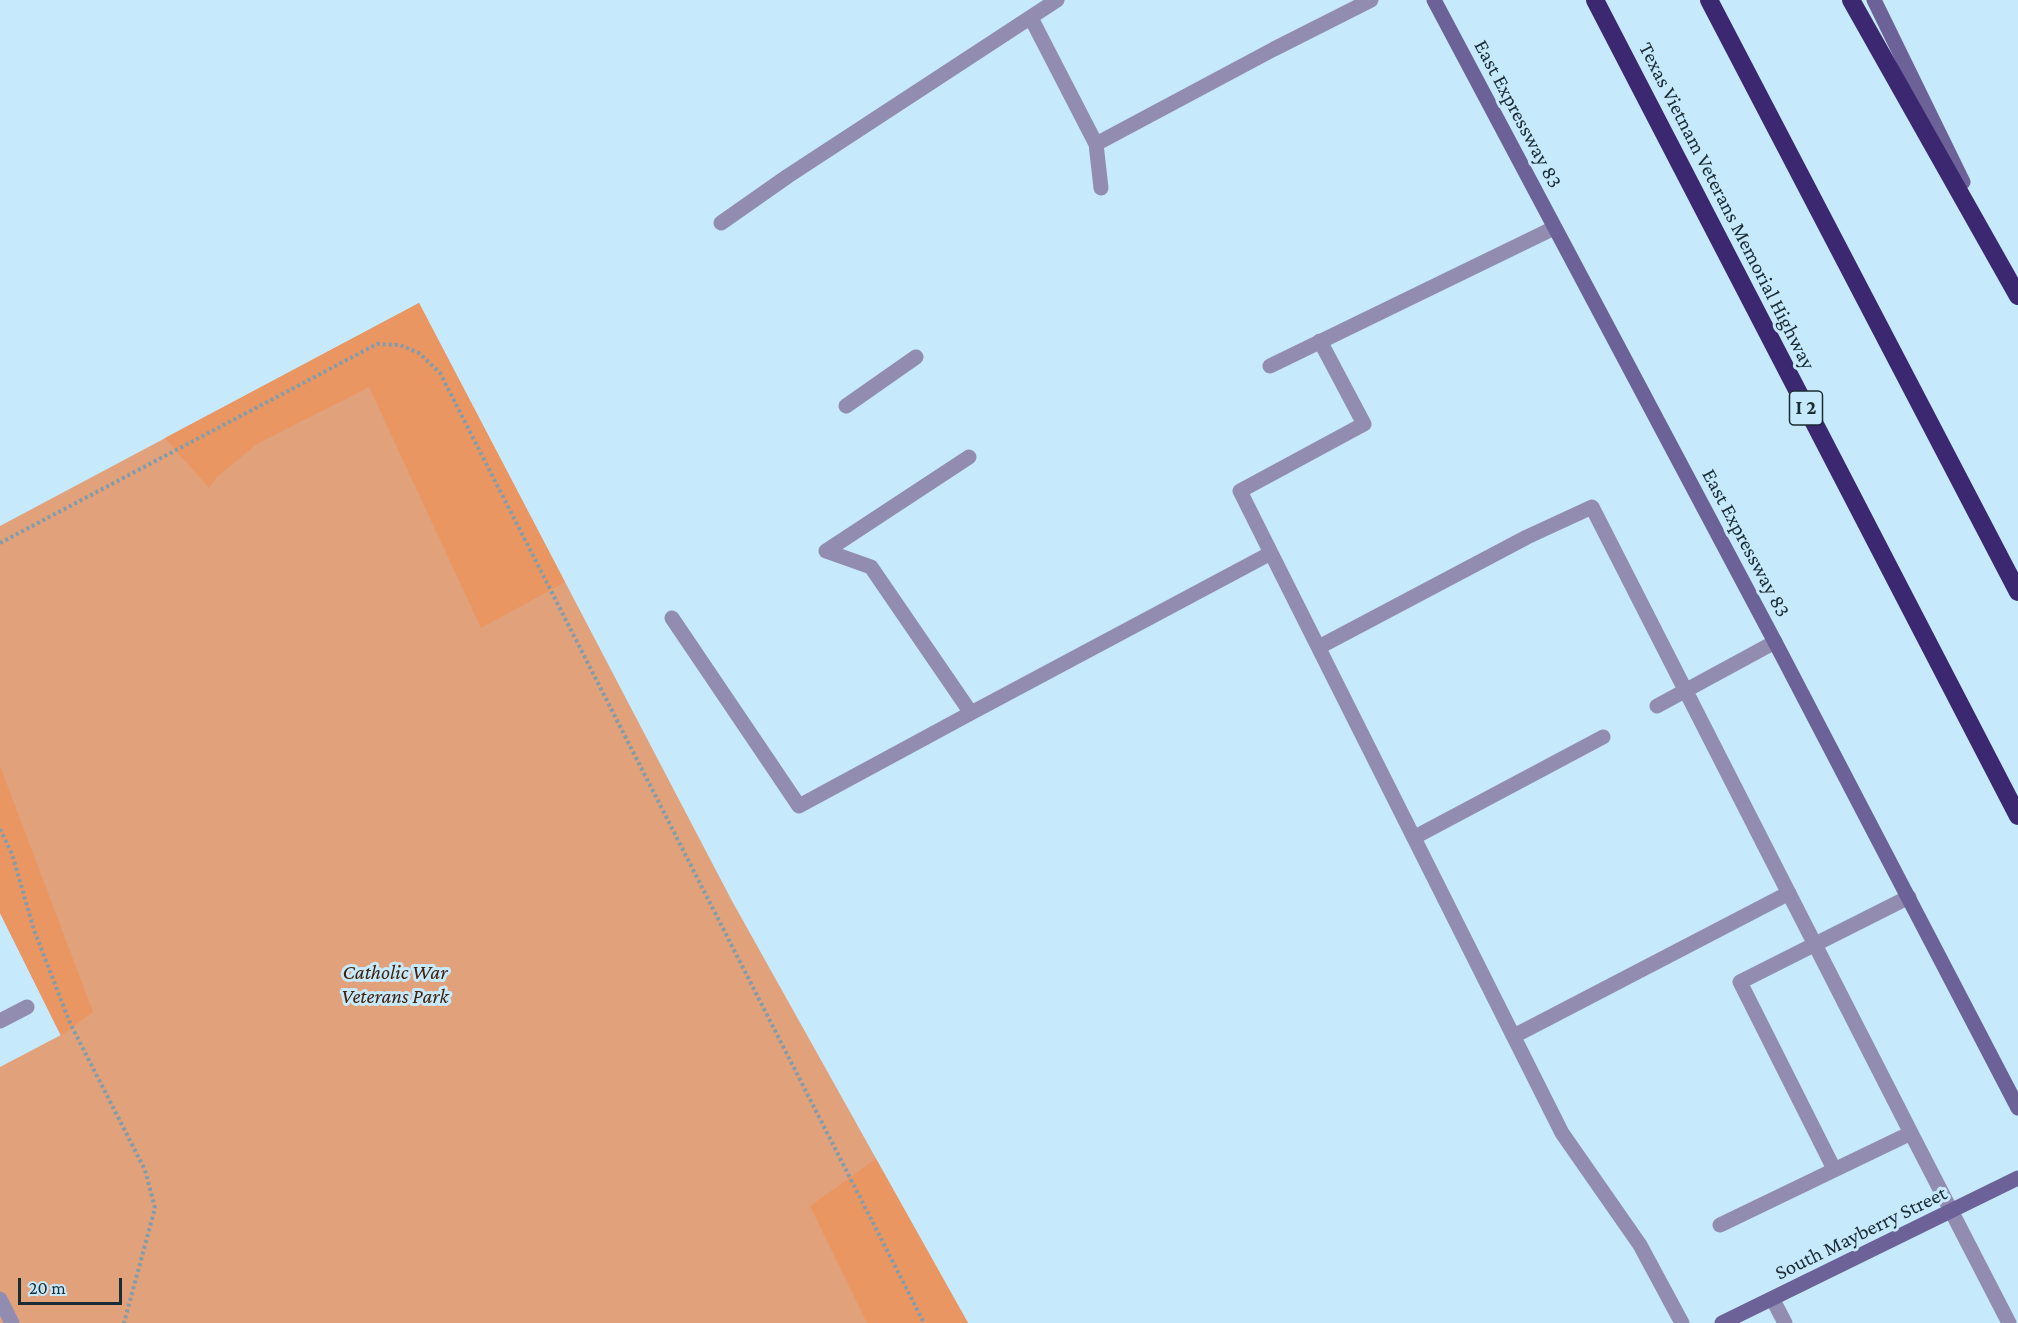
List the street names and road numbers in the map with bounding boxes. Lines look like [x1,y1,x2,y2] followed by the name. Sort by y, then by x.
[1468,36,1568,192] street label: East Expressway 83
[1633,38,1821,374] street label: Texas Vietnam Veterans Memorial Highway
[1790,391,1822,425] road number: I 2
[1696,465,1796,621] street label: East Expressway 83
[1771,1180,1951,1286] street label: South Mayberry Street

